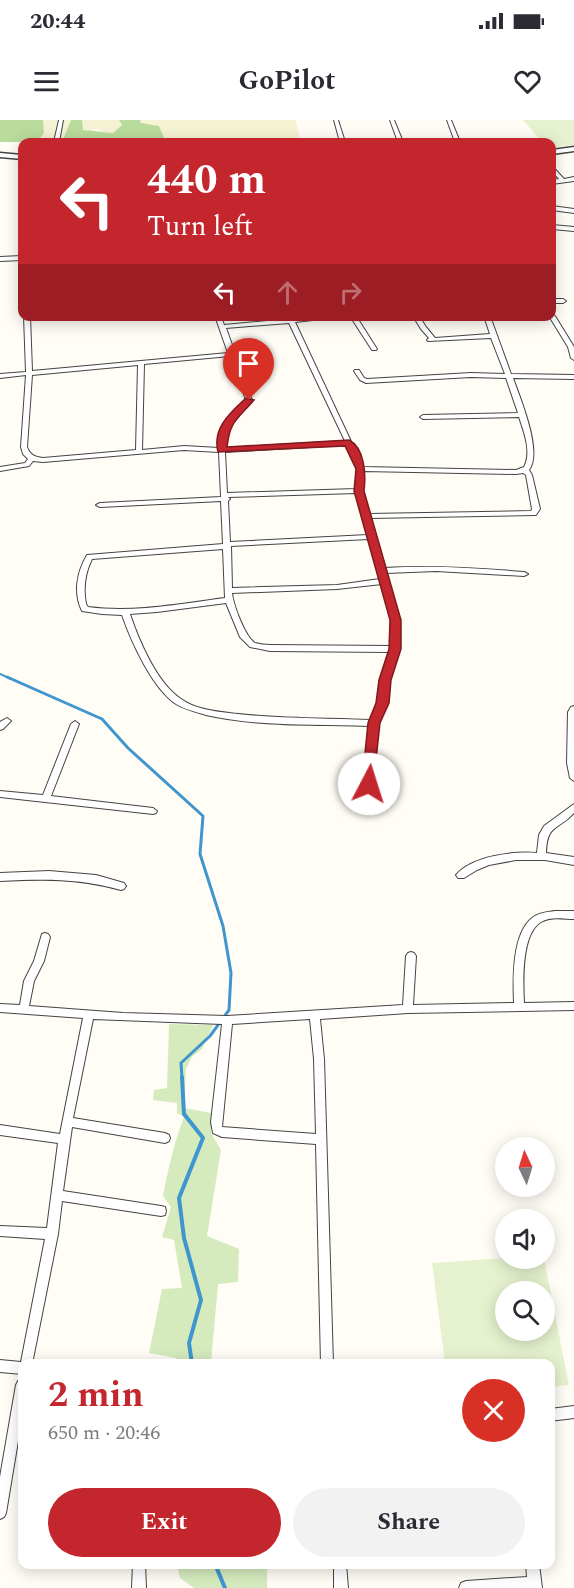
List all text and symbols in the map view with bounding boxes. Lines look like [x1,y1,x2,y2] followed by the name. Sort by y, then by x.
[30,5,85,38] text: 20:44
[239,60,335,102] text: GoPilot
[30,65,63,98] icon: menu
[511,65,544,98] icon: heart
[147,149,266,212] text: 440 m
[48,162,126,240] icon: left
[147,206,253,248] text: Turn left
[208,276,241,309] icon: left
[271,276,304,309] icon: ahead
[334,276,367,309] icon: right
[223,338,274,400] pin
[232,347,265,380] icon: arrive
[337,752,401,816] position arrow
[495,1137,555,1197] north arrow
[495,1137,555,1341] map controls
[495,1209,555,1269] button: sound
[495,1281,555,1341] button: search
[48,1368,144,1423] text: 2 min
[462,1379,525,1442] button: close
[48,1418,160,1448] text: 650 m · 20:46
[48,1488,281,1557] button: Exit
[293,1488,525,1557] button: Share

